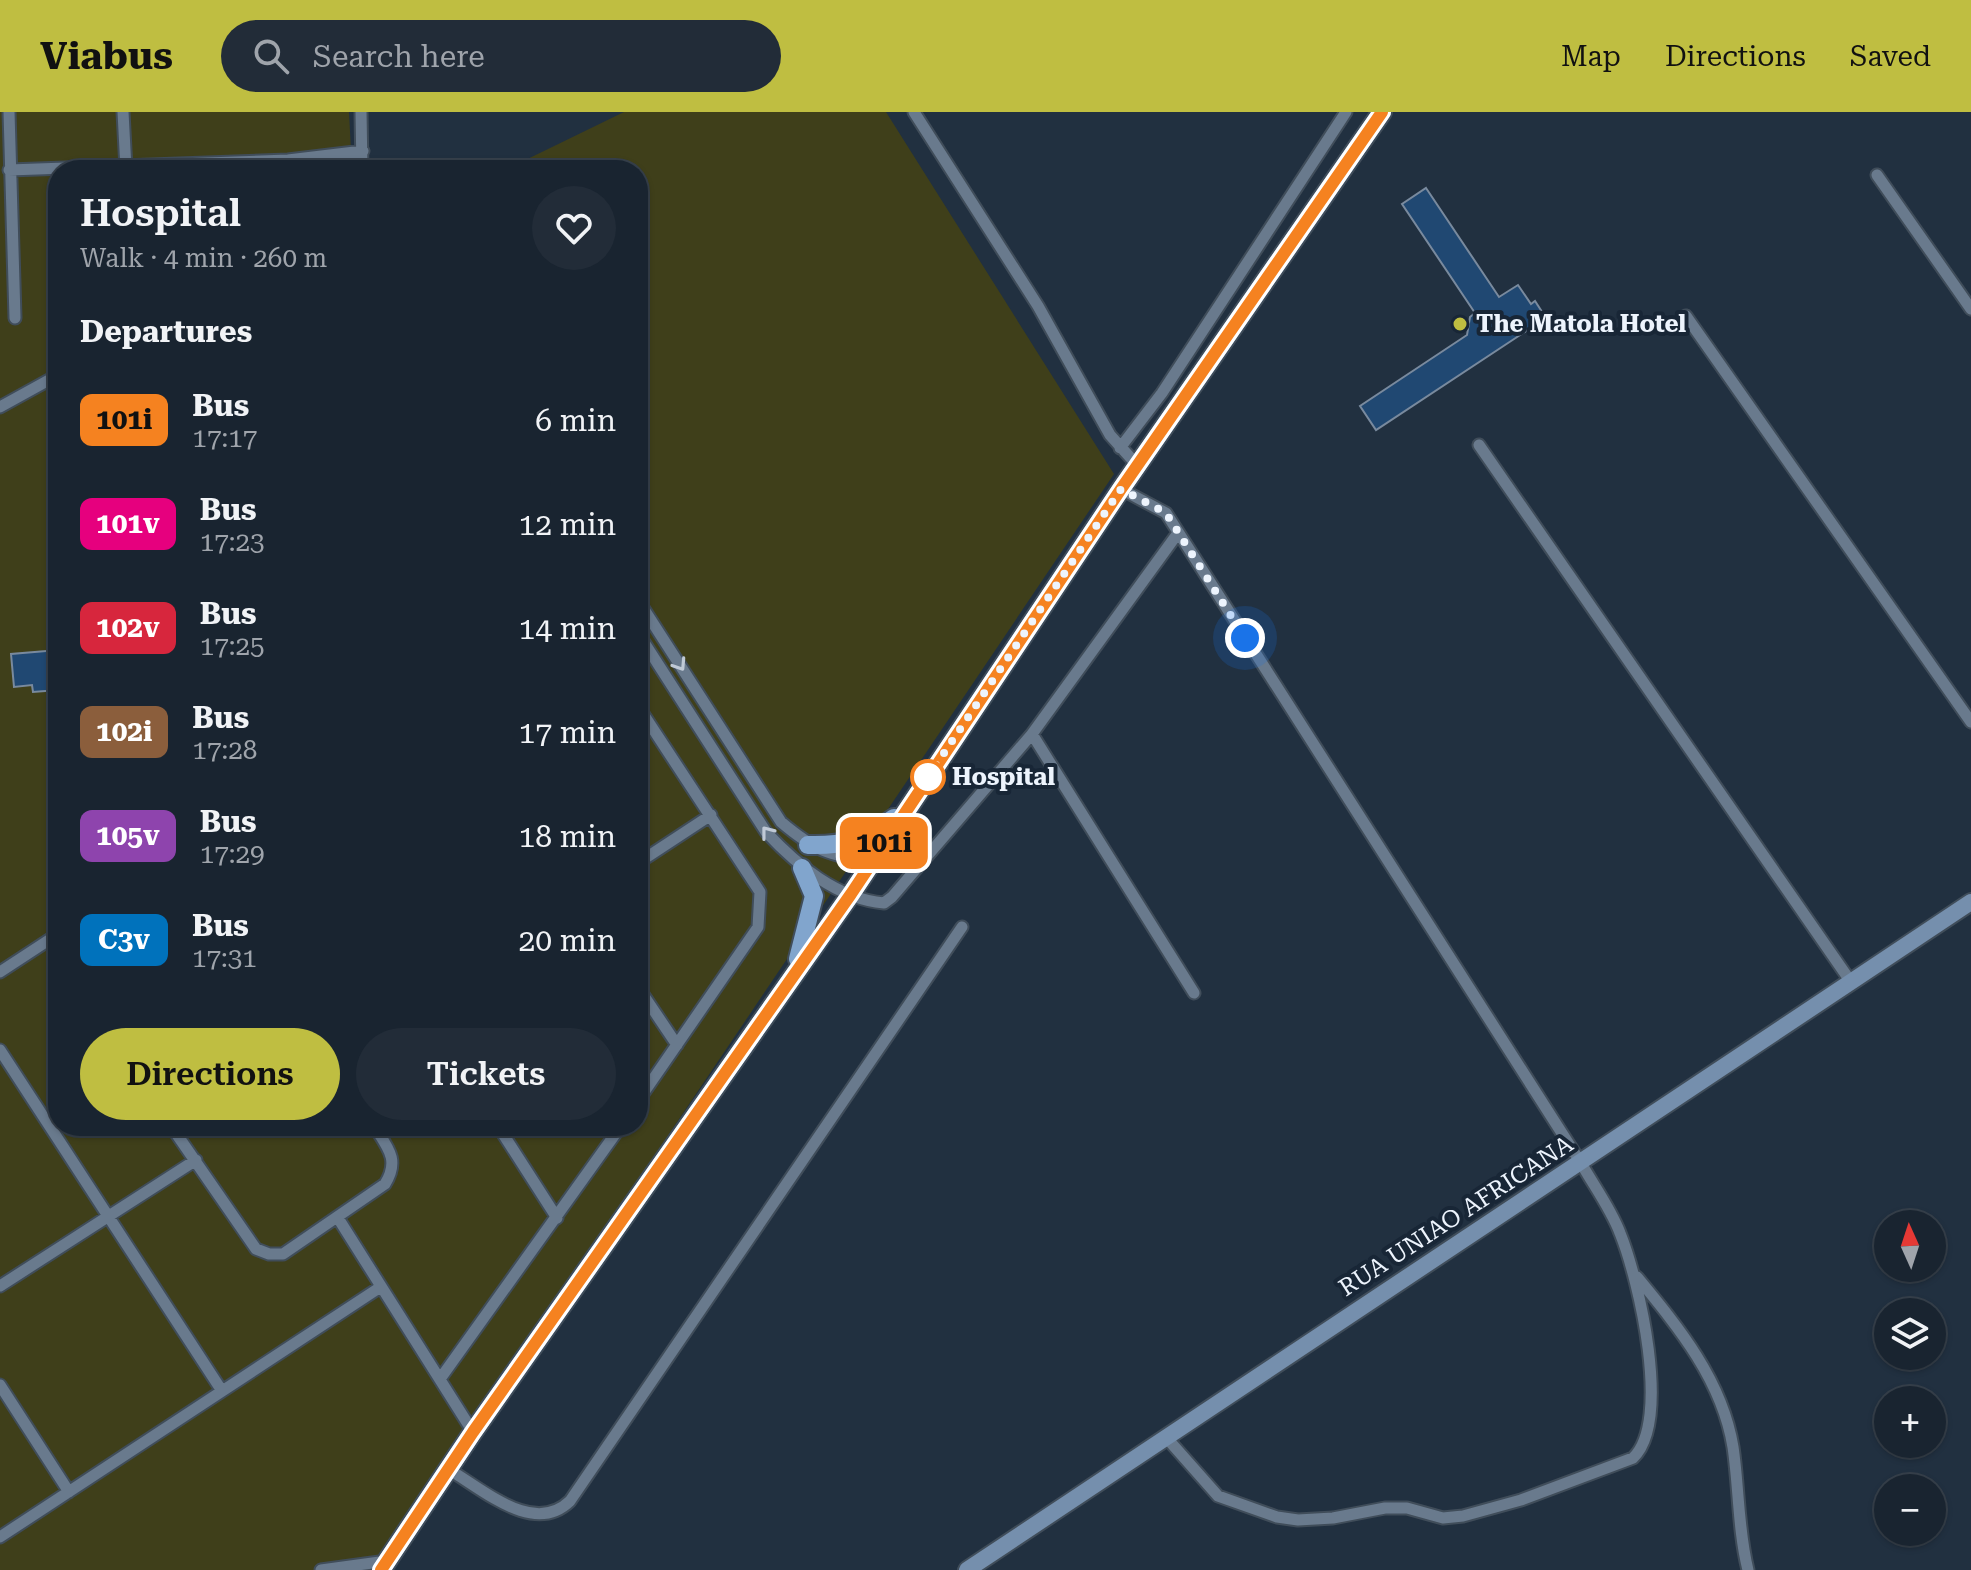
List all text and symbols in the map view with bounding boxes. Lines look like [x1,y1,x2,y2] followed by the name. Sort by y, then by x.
[221,20,781,92] search box
[40,34,173,78] text: Viabus
[249,34,293,78] icon: search
[313,39,485,74] text: Search here
[1561,40,1621,73] text: Map
[1665,40,1806,73] text: Directions
[1850,40,1931,73] text: Saved
[532,186,616,270] button: heart
[80,191,241,235] text: Hospital
[80,243,327,273] text: Walk · 4 min · 260 m
[1476,310,1686,338] place label: The Matola Hotel
[80,314,252,349] text: Departures
[1451,315,1469,333] marker: The Matola Hotel
[192,388,249,423] text: Bus
[96,403,152,436] text: 101i
[535,403,616,438] text: 6 min
[192,423,257,453] text: 17:17
[200,492,257,527] text: Bus
[96,507,160,540] text: 101v
[519,507,616,542] text: 12 min
[200,527,265,557] text: 17:23
[200,596,257,631] text: Bus
[96,611,160,644] text: 102v
[519,611,616,646] text: 14 min
[1225,618,1265,658] your location
[200,631,265,661] text: 17:25
[671,656,686,671] one-way arrow
[192,700,249,735] text: Bus
[96,715,152,748] text: 102i
[519,715,616,750] text: 17 min
[192,735,257,765] text: 17:28
[911,760,945,794] marker: Hospital
[952,763,1055,791] place label: Hospital
[200,804,257,839] text: Bus
[828,817,940,869] line badge: 101i
[96,819,160,852] text: 105v
[519,819,616,854] text: 18 min
[762,826,776,841] one-way arrow
[856,826,912,859] text: 101i
[200,839,265,869] text: 17:29
[192,908,249,943] text: Bus
[98,923,150,956] text: C3v
[519,923,616,958] text: 20 min
[192,943,257,973] text: 17:31
[80,1028,340,1120] button: Directions
[356,1028,616,1120] button: Tickets
[1334,1130,1578,1302] street label: RUA UNIAO AFRICANA
[1874,1210,1946,1282] north arrow
[1874,1210,1946,1546] map controls
[1874,1298,1946,1370] button: layers
[1874,1386,1946,1458] button: +
[1874,1474,1946,1546] button: −

